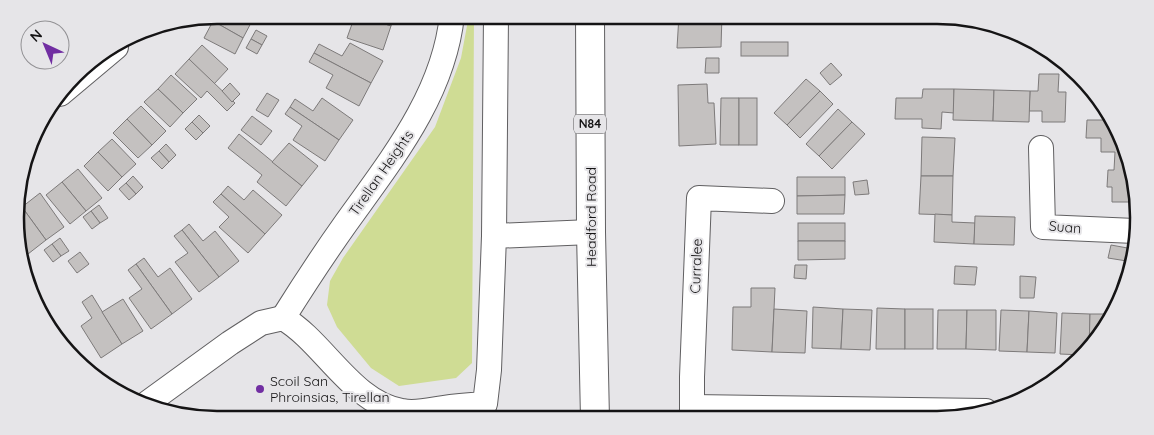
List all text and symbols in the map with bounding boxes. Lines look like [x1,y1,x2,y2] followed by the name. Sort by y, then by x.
[20,20,70,70] north arrow
[26,26,46,46] text: N
[574,115,606,134] road number: N84
[345,127,417,219] street label: Tirellan Heights
[582,167,600,267] street label: Headford Road
[1048,217,1082,237] street label: Suan
[686,238,706,294] street label: Curralee
[270,372,390,406] place label: Scoil San Phroinsias, Tirellan
[254,383,266,395] marker: Scoil San Phroinsias, Tirellan

